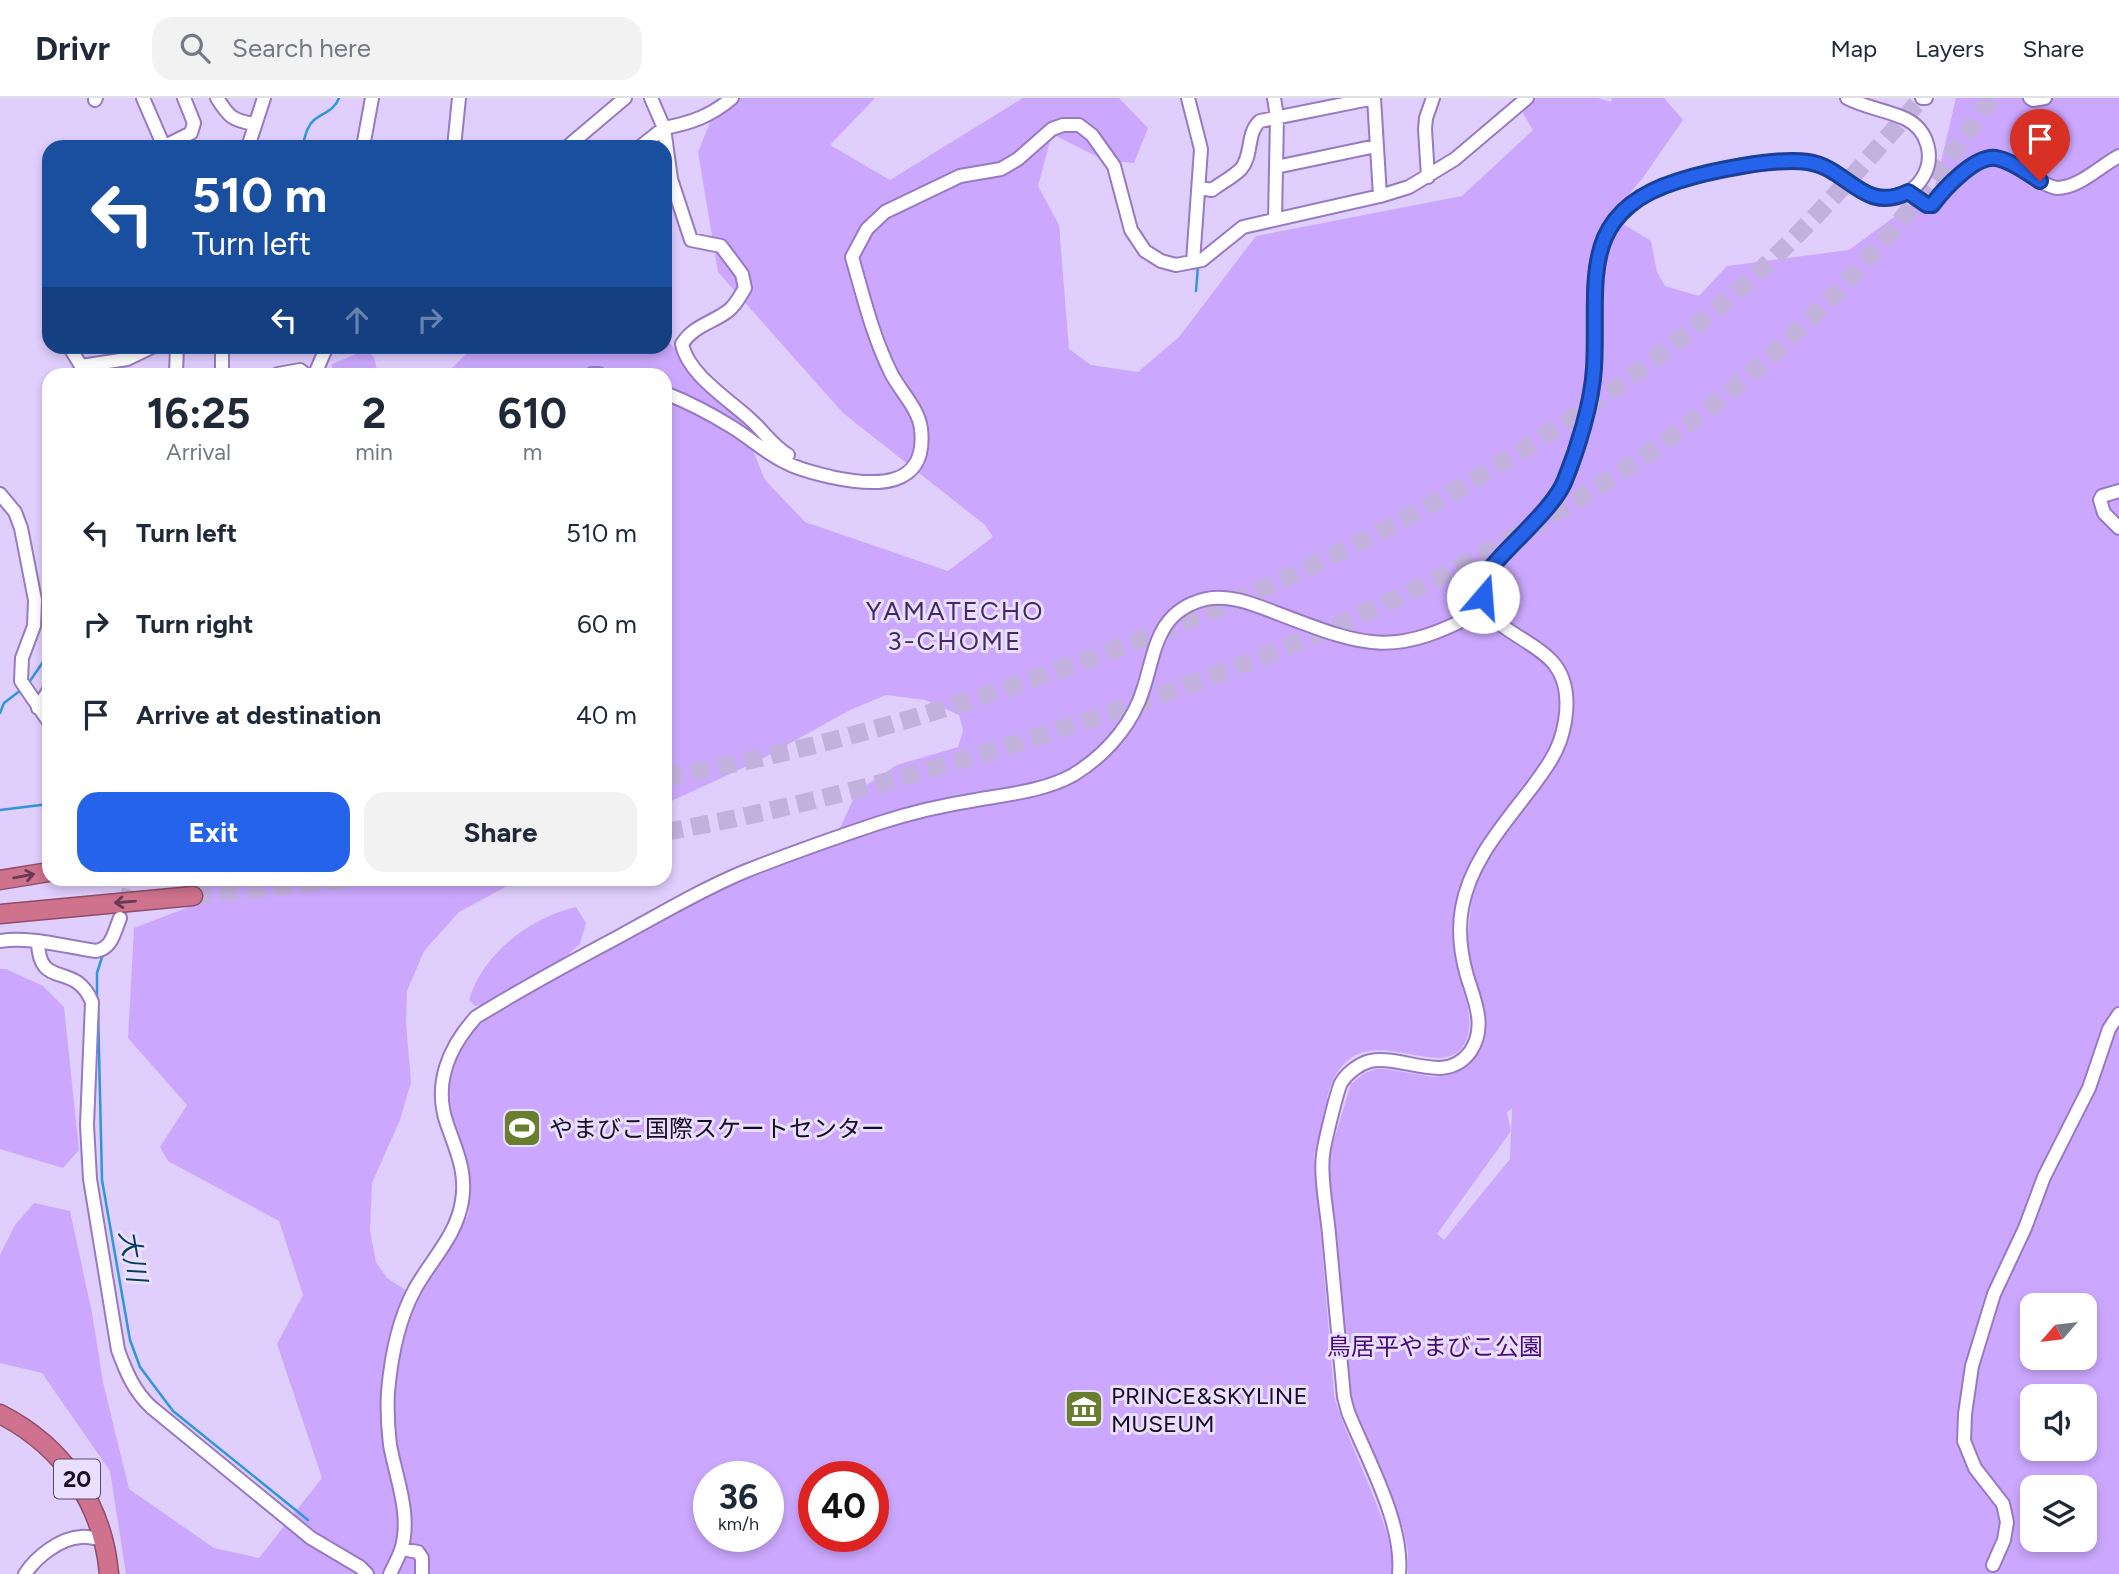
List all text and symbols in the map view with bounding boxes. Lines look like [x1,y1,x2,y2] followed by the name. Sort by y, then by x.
[152,17,642,80] search box
[35,29,110,68] text: Drivr
[176,29,214,67] icon: search
[232,32,371,64] text: Search here
[1830,34,1877,63] text: Map
[1915,34,1984,63] text: Layers
[2022,34,2084,63] text: Share
[2010,109,2070,181] pin
[2021,120,2059,158] icon: arrive
[192,165,327,224] text: 510 m
[77,168,168,259] icon: left
[192,225,311,263] text: Turn left
[265,301,303,339] icon: left
[338,301,376,339] icon: ahead
[411,301,449,339] icon: right
[147,388,250,439] text: 16:25
[362,388,386,439] text: 2
[498,388,567,439] text: 610
[166,438,231,466] text: Arrival
[355,438,393,466] text: min
[523,438,542,466] text: m
[77,514,115,552] icon: left
[136,517,237,549] text: Turn left
[566,517,637,549] text: 510 m
[1446,560,1520,634] position arrow
[866,595,1044,657] district label: YAMATECHO 3-CHOME
[77,605,115,643] icon: right
[136,608,253,640] text: Turn right
[577,608,637,640] text: 60 m
[77,696,115,734] icon: arrive
[136,699,381,731] text: Arrive at destination
[576,699,637,731] text: 40 m
[77,792,350,872] button: Exit
[364,792,637,872] button: Share
[13,869,35,882] one-way arrow
[114,896,137,909] one-way arrow
[501,1107,543,1149] sports icon: やまびこ国際スケートセンター
[549,1114,885,1143] place label: やまびこ国際スケートセンター
[113,1228,154,1287] water label: 大川
[2020,1293,2096,1370] north arrow
[2020,1293,2097,1552] map controls
[1327,1332,1543,1361] park label: 鳥居平やまびこ公園
[1111,1381,1308,1438] place label: PRINCE&SKYLINE MUSEUM
[2020,1384,2097,1461] button: sound
[1063,1388,1105,1430] museum icon: PRINCE&SKYLINE MUSEUM
[54,1460,100,1498] road number: 20
[798,1461,889,1552] speed limit sign: 40
[2020,1475,2097,1552] button: layers
[719,1476,758,1518] text: 36
[718,1513,759,1535] text: km/h

